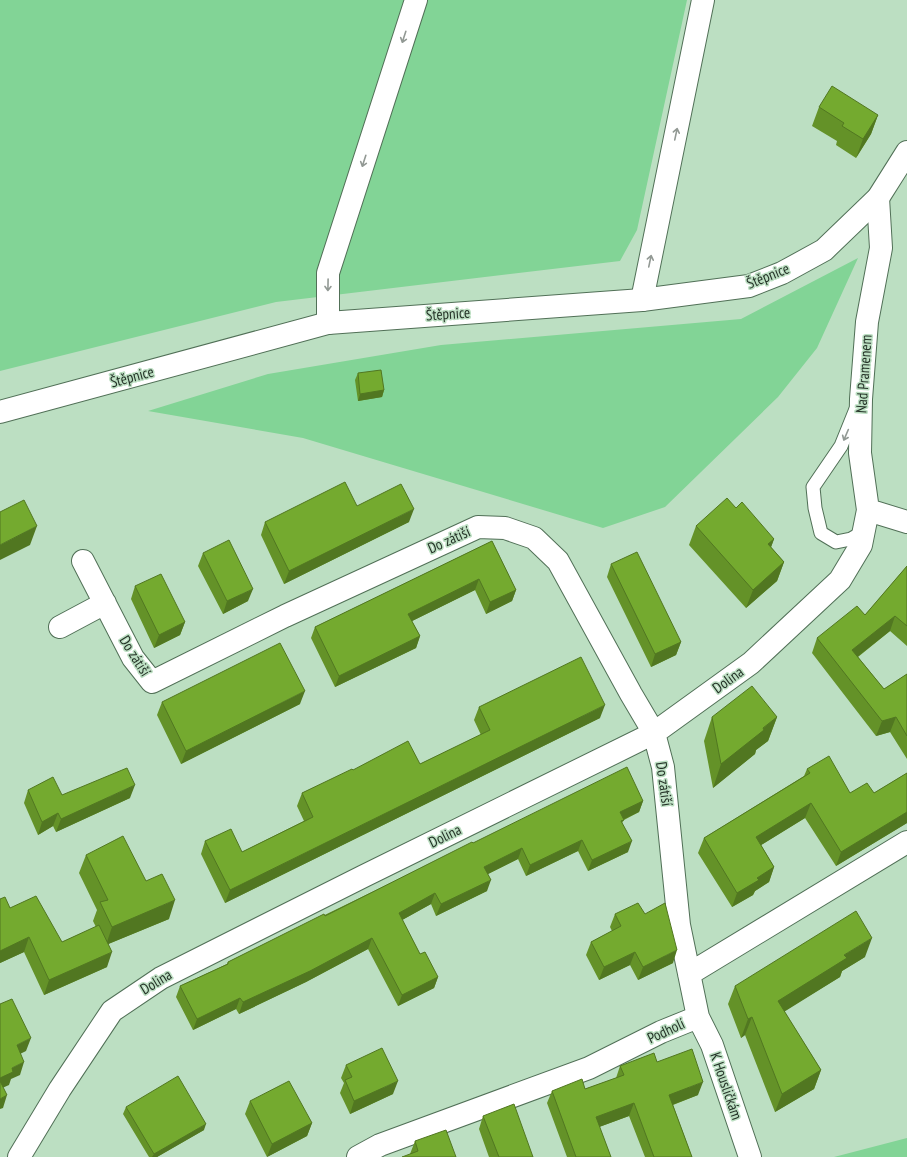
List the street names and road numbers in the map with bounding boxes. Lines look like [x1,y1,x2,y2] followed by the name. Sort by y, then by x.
[744,258,792,293] street label: Štěpnice
[425,302,471,325] street label: Štěpnice
[851,334,876,414] street label: Nad Pramenem
[108,362,156,391] street label: Štěpnice
[425,521,474,557] street label: Do zátiší
[116,632,156,680] street label: Do zátiší
[708,662,747,697] street label: Dolina
[652,761,677,808] street label: Do zátiší
[425,820,464,851] street label: Dolina
[136,965,175,998] street label: Dolina
[644,1013,688,1047] street label: Podholí
[706,1050,747,1122] street label: K Housličkám

